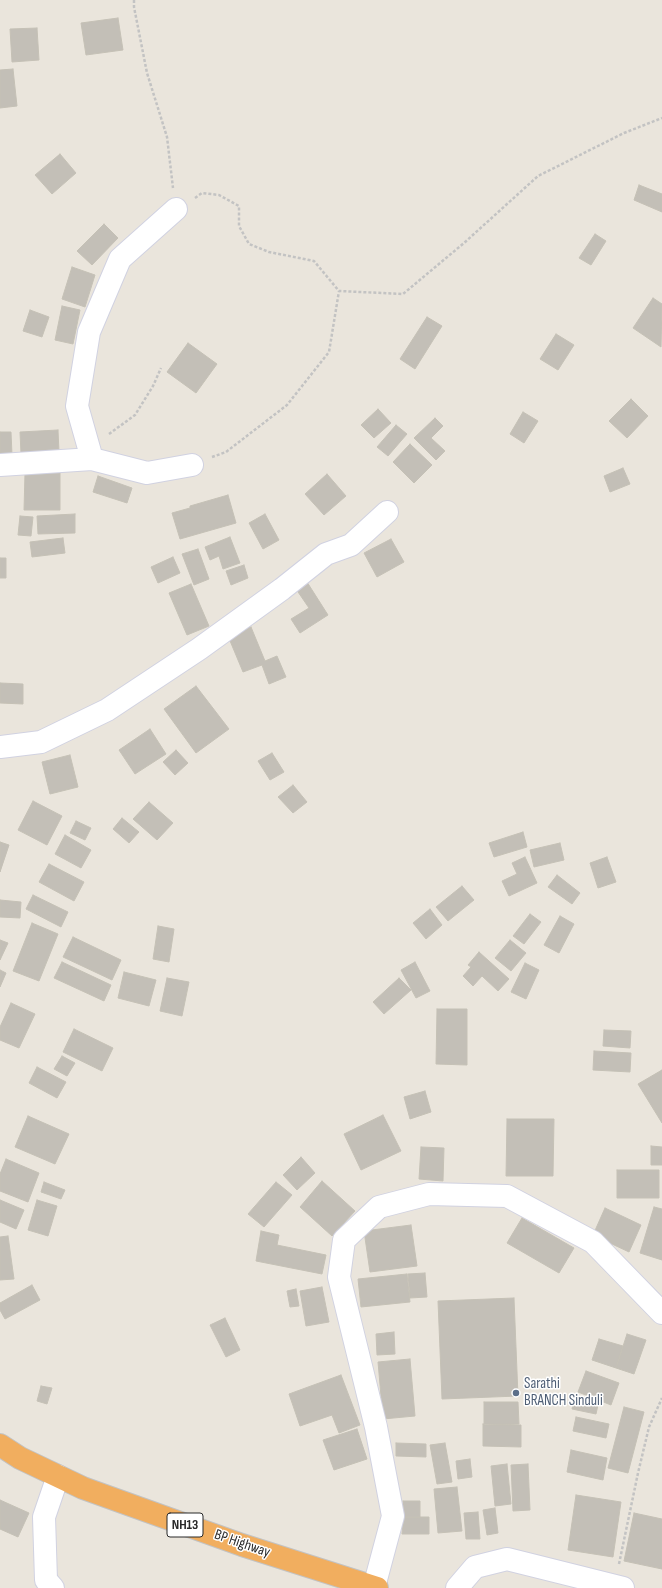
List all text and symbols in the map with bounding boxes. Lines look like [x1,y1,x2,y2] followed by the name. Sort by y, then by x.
[524,1375,603,1410] place label: Sarathi BRANCH Sinduli
[511,1388,521,1398] marker: Sarathi BRANCH Sinduli
[167,1513,203,1537] road number: NH13
[212,1526,272,1562] street label: BP Highway

